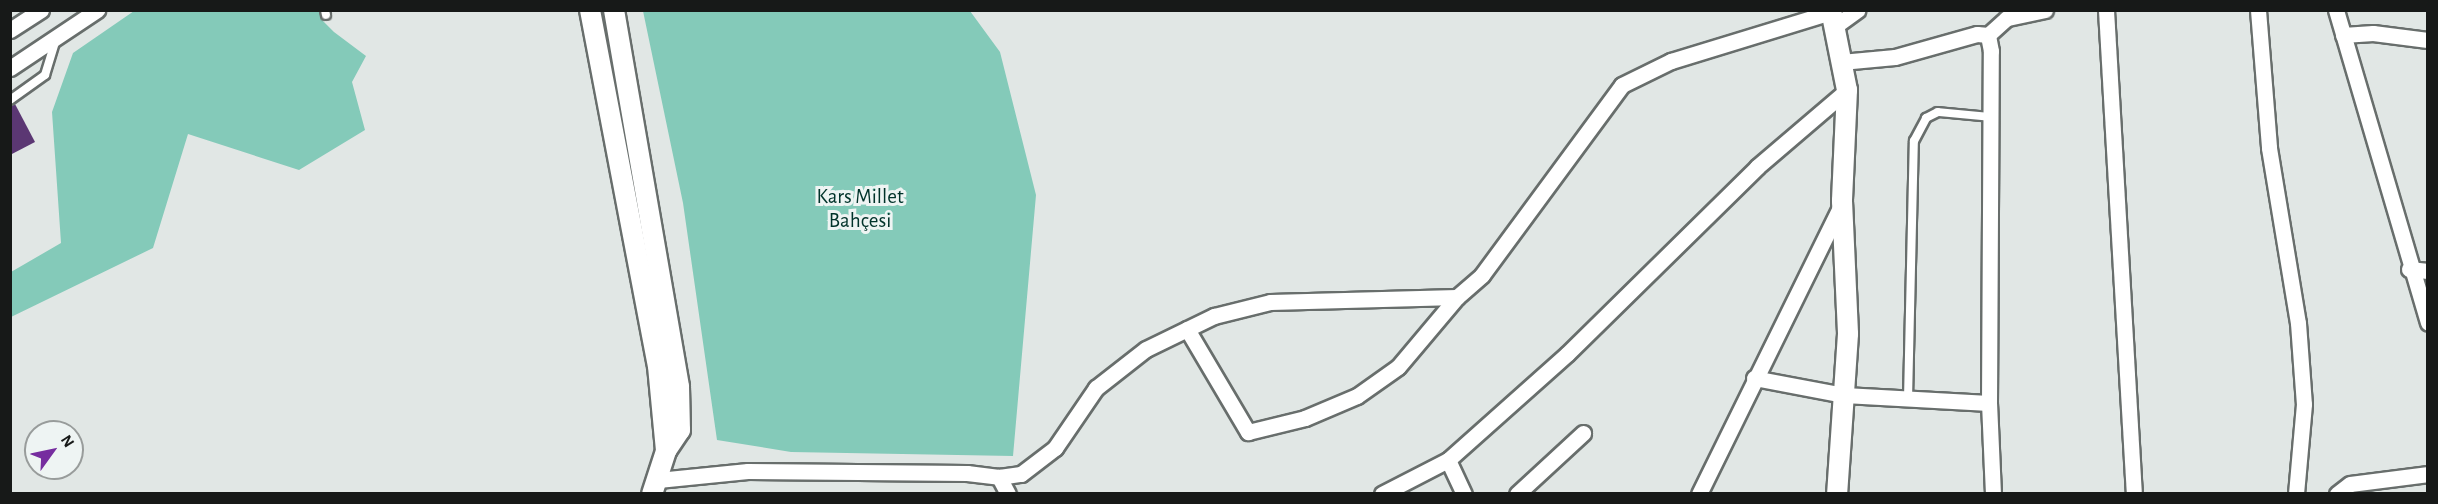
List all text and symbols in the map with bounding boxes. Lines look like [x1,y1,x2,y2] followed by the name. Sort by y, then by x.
[816,184,904,234] park label: Kars Millet Bahçesi
[24,420,84,480] north arrow
[58,432,77,450] text: N

